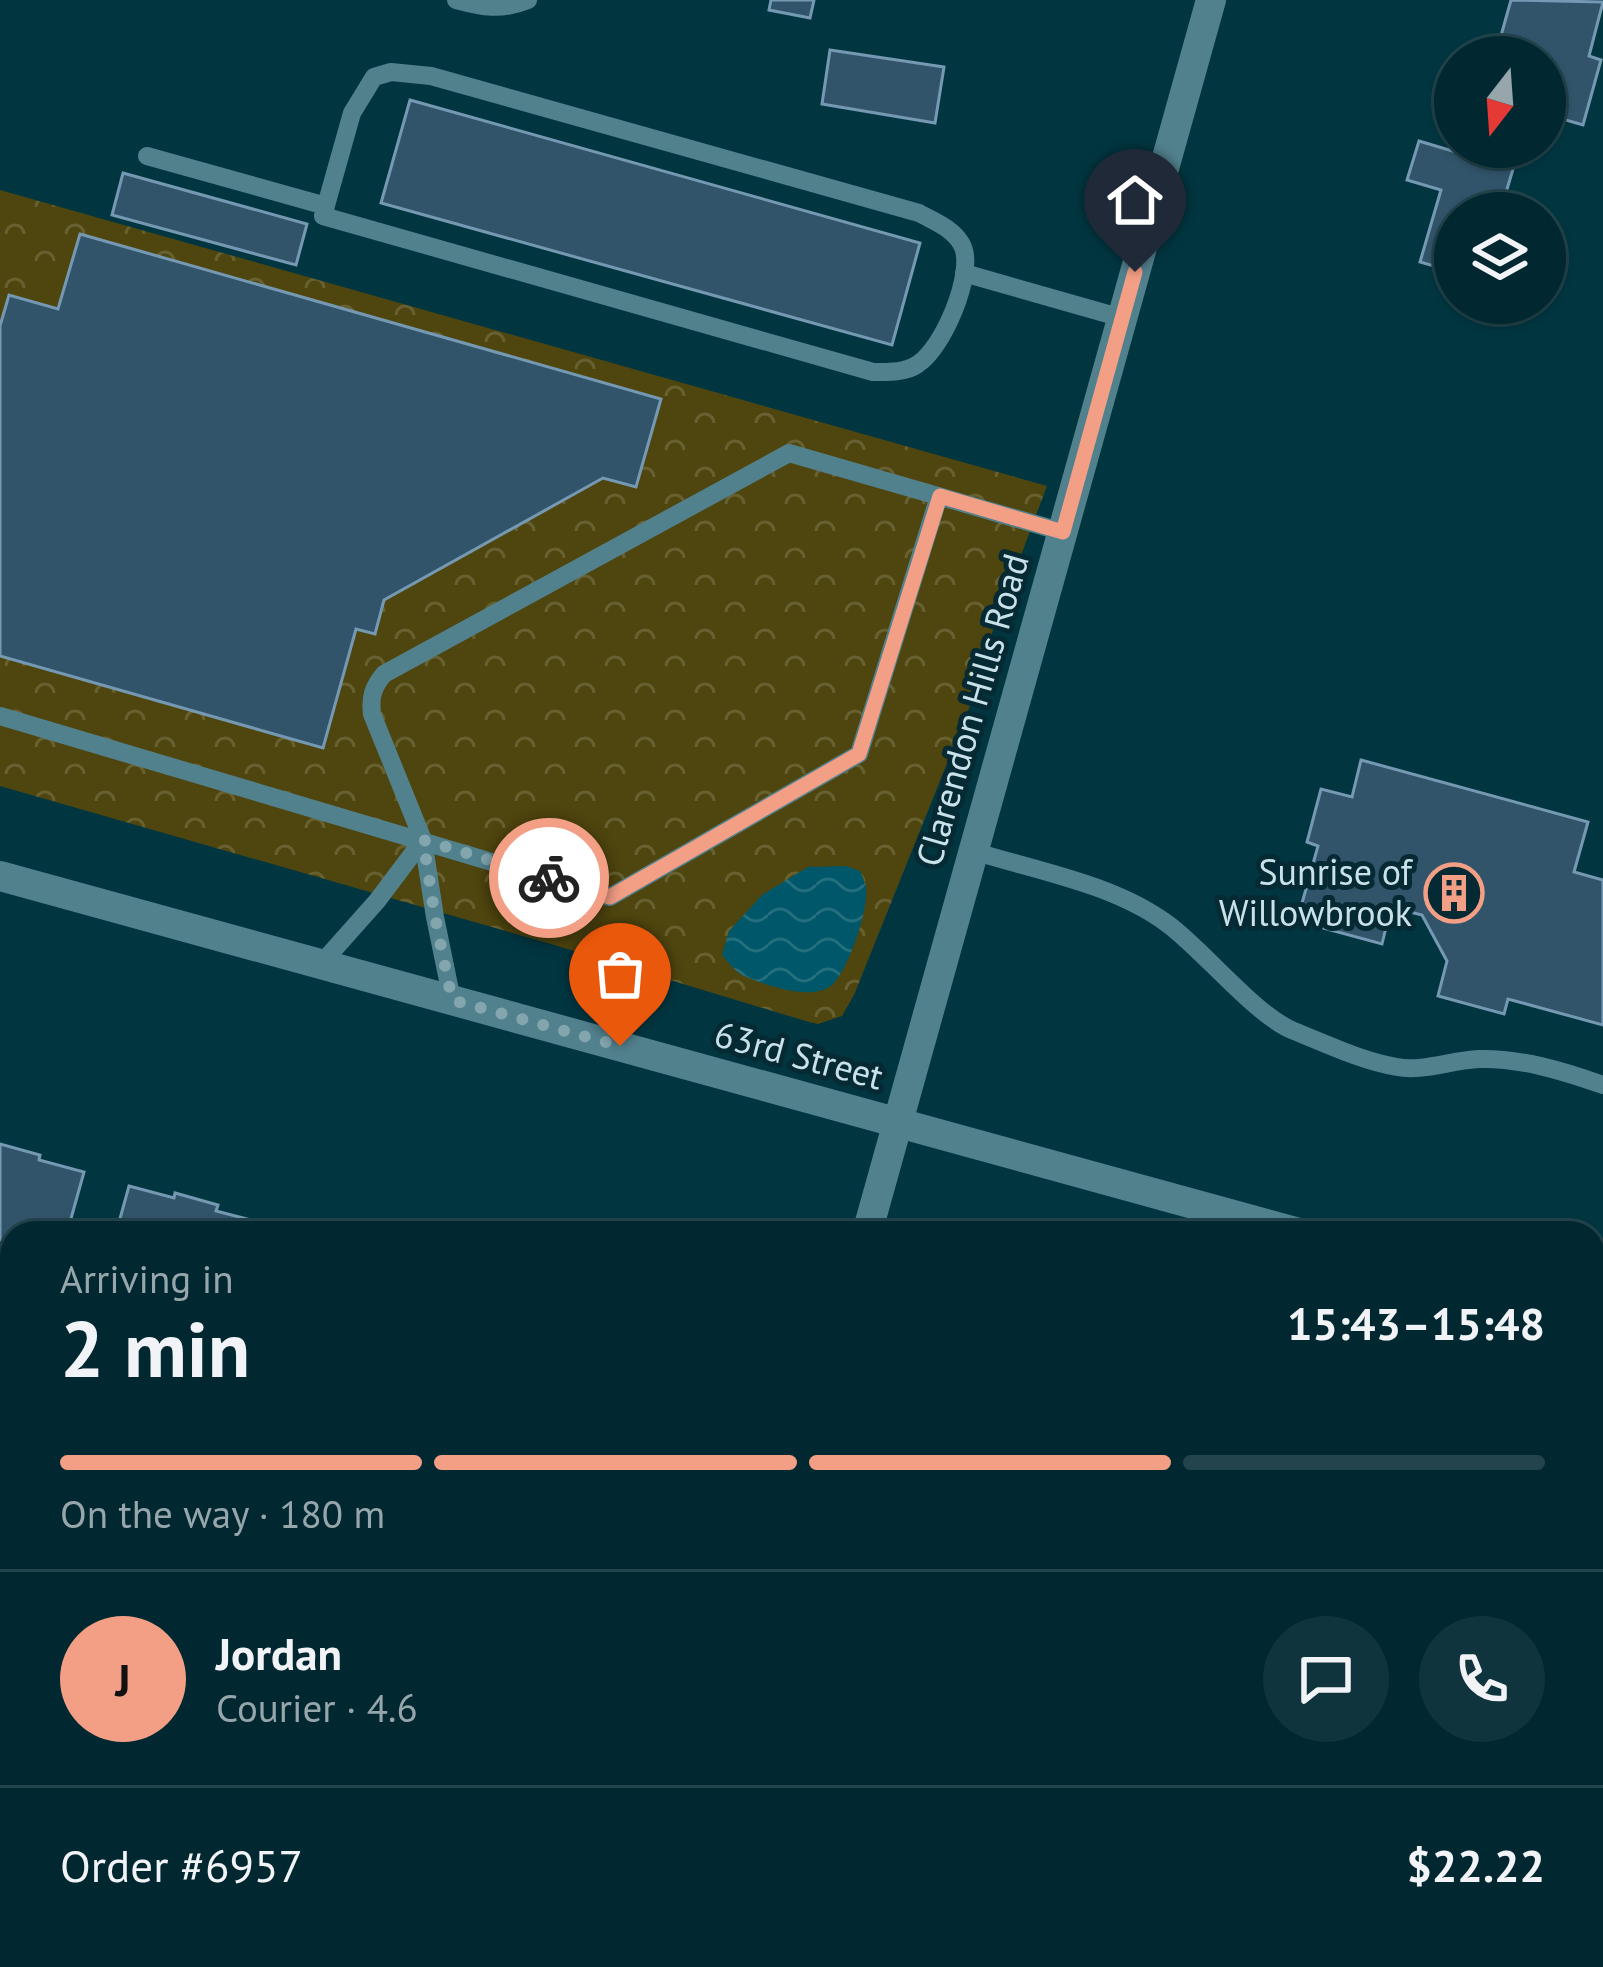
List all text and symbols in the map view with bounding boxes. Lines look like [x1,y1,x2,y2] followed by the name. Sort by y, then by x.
[1434,36,1566,168] north arrow
[1434,36,1566,324] map controls
[1084,149,1186,272] pin
[1102,167,1168,233] icon: home
[1434,192,1566,324] button: layers
[904,548,1039,872] street label: Clarendon Hills Road
[489,818,609,938] courier
[516,845,582,911] icon: bike
[1219,848,1414,936] place label: Sunrise of Willowbrook
[1423,862,1485,924] building icon: Sunrise of Willowbrook
[569,923,671,1046] pin
[587,941,653,1007] icon: bag
[710,1010,888,1100] street label: 63rd Street
[60,1253,234,1304] text: Arriving in
[1287,1294,1545,1352] text: 15:43–15:48
[60,1298,250,1399] text: 2 min
[60,1488,385,1539] text: On the way · 180 m
[1263,1616,1389,1742] button: chat
[1419,1616,1545,1742] button: phone
[216,1624,342,1682] text: Jordan
[115,1650,131,1708] text: J
[216,1682,418,1733] text: Courier · 4.6
[60,1836,303,1894] text: Order #6957
[1406,1836,1545,1894] text: $22.22

